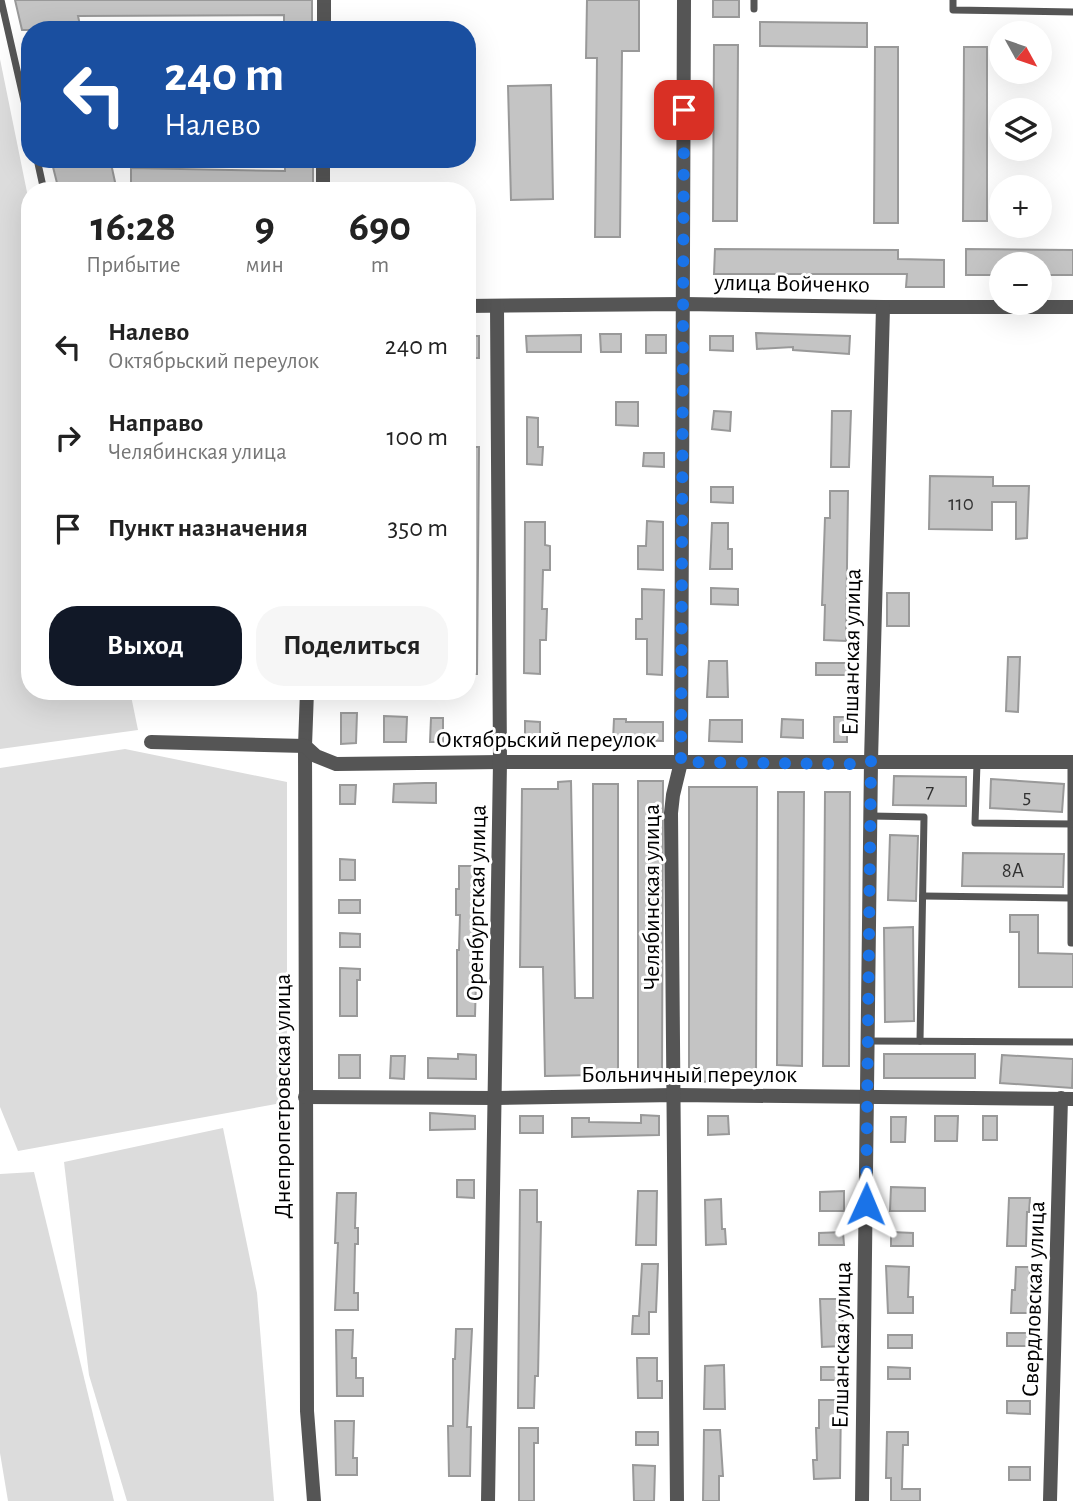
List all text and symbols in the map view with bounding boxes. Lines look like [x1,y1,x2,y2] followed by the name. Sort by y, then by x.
[989,21,1052,84] north arrow
[989,21,1052,315] map controls
[49,49,140,140] icon: left
[164,51,284,100] text: 240 m
[654,80,714,140] pin
[665,91,703,129] icon: arrive
[989,98,1052,161] button: layers
[164,109,261,141] text: Налево
[989,175,1052,238] button: +
[91,206,176,248] text: 16:28
[255,206,275,248] text: 9
[349,206,411,248] text: 690
[989,252,1052,315] button: −
[86,254,181,277] text: Прибытие
[246,254,284,277] text: мин
[371,254,389,277] text: m
[713,271,870,297] street label: улица Войченко
[108,319,189,345] text: Налево
[49,328,87,366] icon: left
[385,333,448,359] text: 240 m
[108,350,319,373] text: Октябрьский переулок
[108,410,203,436] text: Направо
[49,419,87,457] icon: right
[387,424,448,450] text: 100 m
[108,441,287,464] text: Челябинская улица
[948,493,974,514] house number: 110
[49,510,87,548] icon: arrive
[108,515,308,541] text: Пункт назначения
[388,515,448,541] text: 350 m
[839,568,865,736] street label: Елшанская улица
[49,606,242,686] button: Выход
[256,606,448,686] button: Поделиться
[436,728,656,752] street label: Октябрьский переулок
[926,781,935,802] house number: 7
[1023,786,1031,807] house number: 5
[463,804,491,1002] street label: Оренбургская улица
[640,804,664,990] street label: Челябинская улица
[1002,860,1024,881] house number: 8А
[271,973,295,1219] street label: Днепропетровская улица
[581,1063,797,1087] street label: Больничный переулок
[829,1167,903,1241] position arrow
[1019,1201,1049,1397] street label: Свердловская улица
[829,1261,855,1429] street label: Елшанская улица

